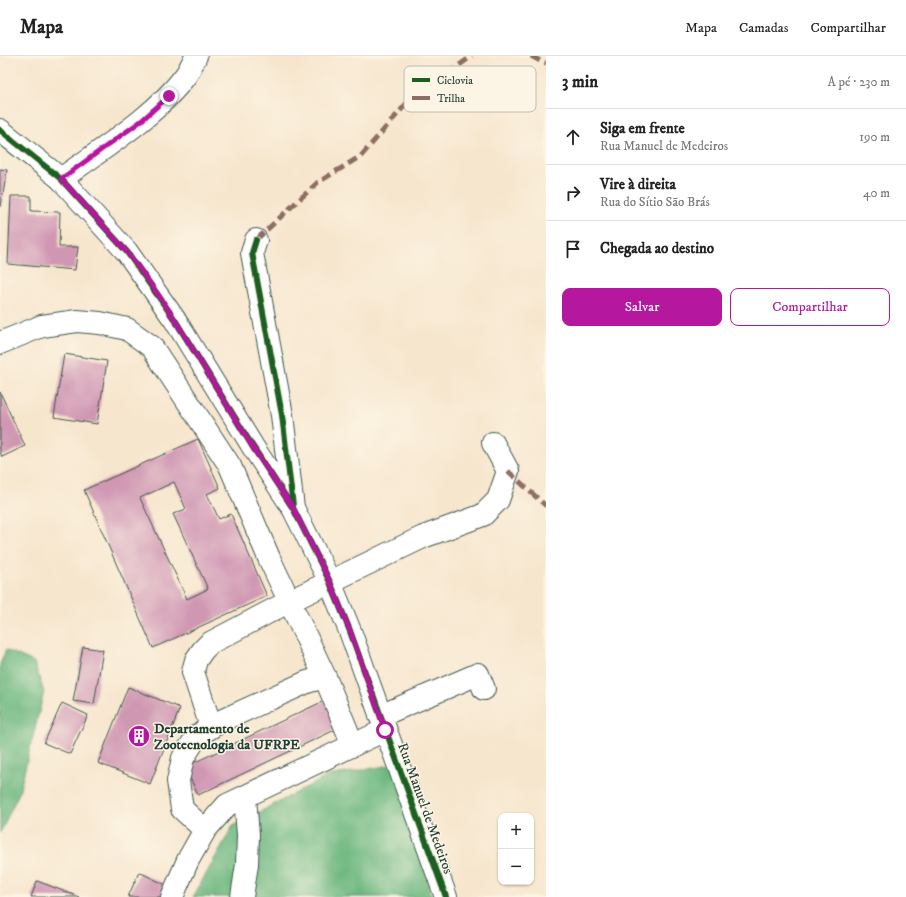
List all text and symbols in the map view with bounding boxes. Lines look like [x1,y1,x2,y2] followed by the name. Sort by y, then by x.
[20,16,63,39] text: Mapa
[685,19,717,37] text: Mapa
[739,19,788,37] text: Camadas
[810,19,886,37] text: Compartilhar
[404,66,536,112] legend
[562,71,598,93] text: 3 min
[437,74,473,88] text: Ciclovia
[828,74,890,90] text: A pé · 230 m
[160,87,178,105] route end
[437,92,465,106] text: Trilha
[600,119,685,138] text: Siga em frente
[562,126,584,148] icon: ahead
[859,129,890,145] text: 190 m
[600,138,728,154] text: Rua Manuel de Medeiros
[600,175,676,194] text: Vire à direita
[562,182,584,204] icon: right
[863,185,890,201] text: 40 m
[600,194,710,210] text: Rua do Sítio São Brás
[562,238,584,260] icon: arrive
[600,239,714,258] text: Chegada ao destino
[562,288,722,326] button: Salvar
[730,288,890,326] button: Compartilhar
[154,720,300,754] place label: Departamento de Zootecnologia da UFRPE
[376,721,394,739] route start
[126,723,152,749] building icon: Departamento de Zootecnologia da UFRPE
[393,740,457,877] street label: Rua Manuel de Medeiros
[498,813,534,885] map controls
[498,813,534,849] button: +
[498,849,534,885] button: −

